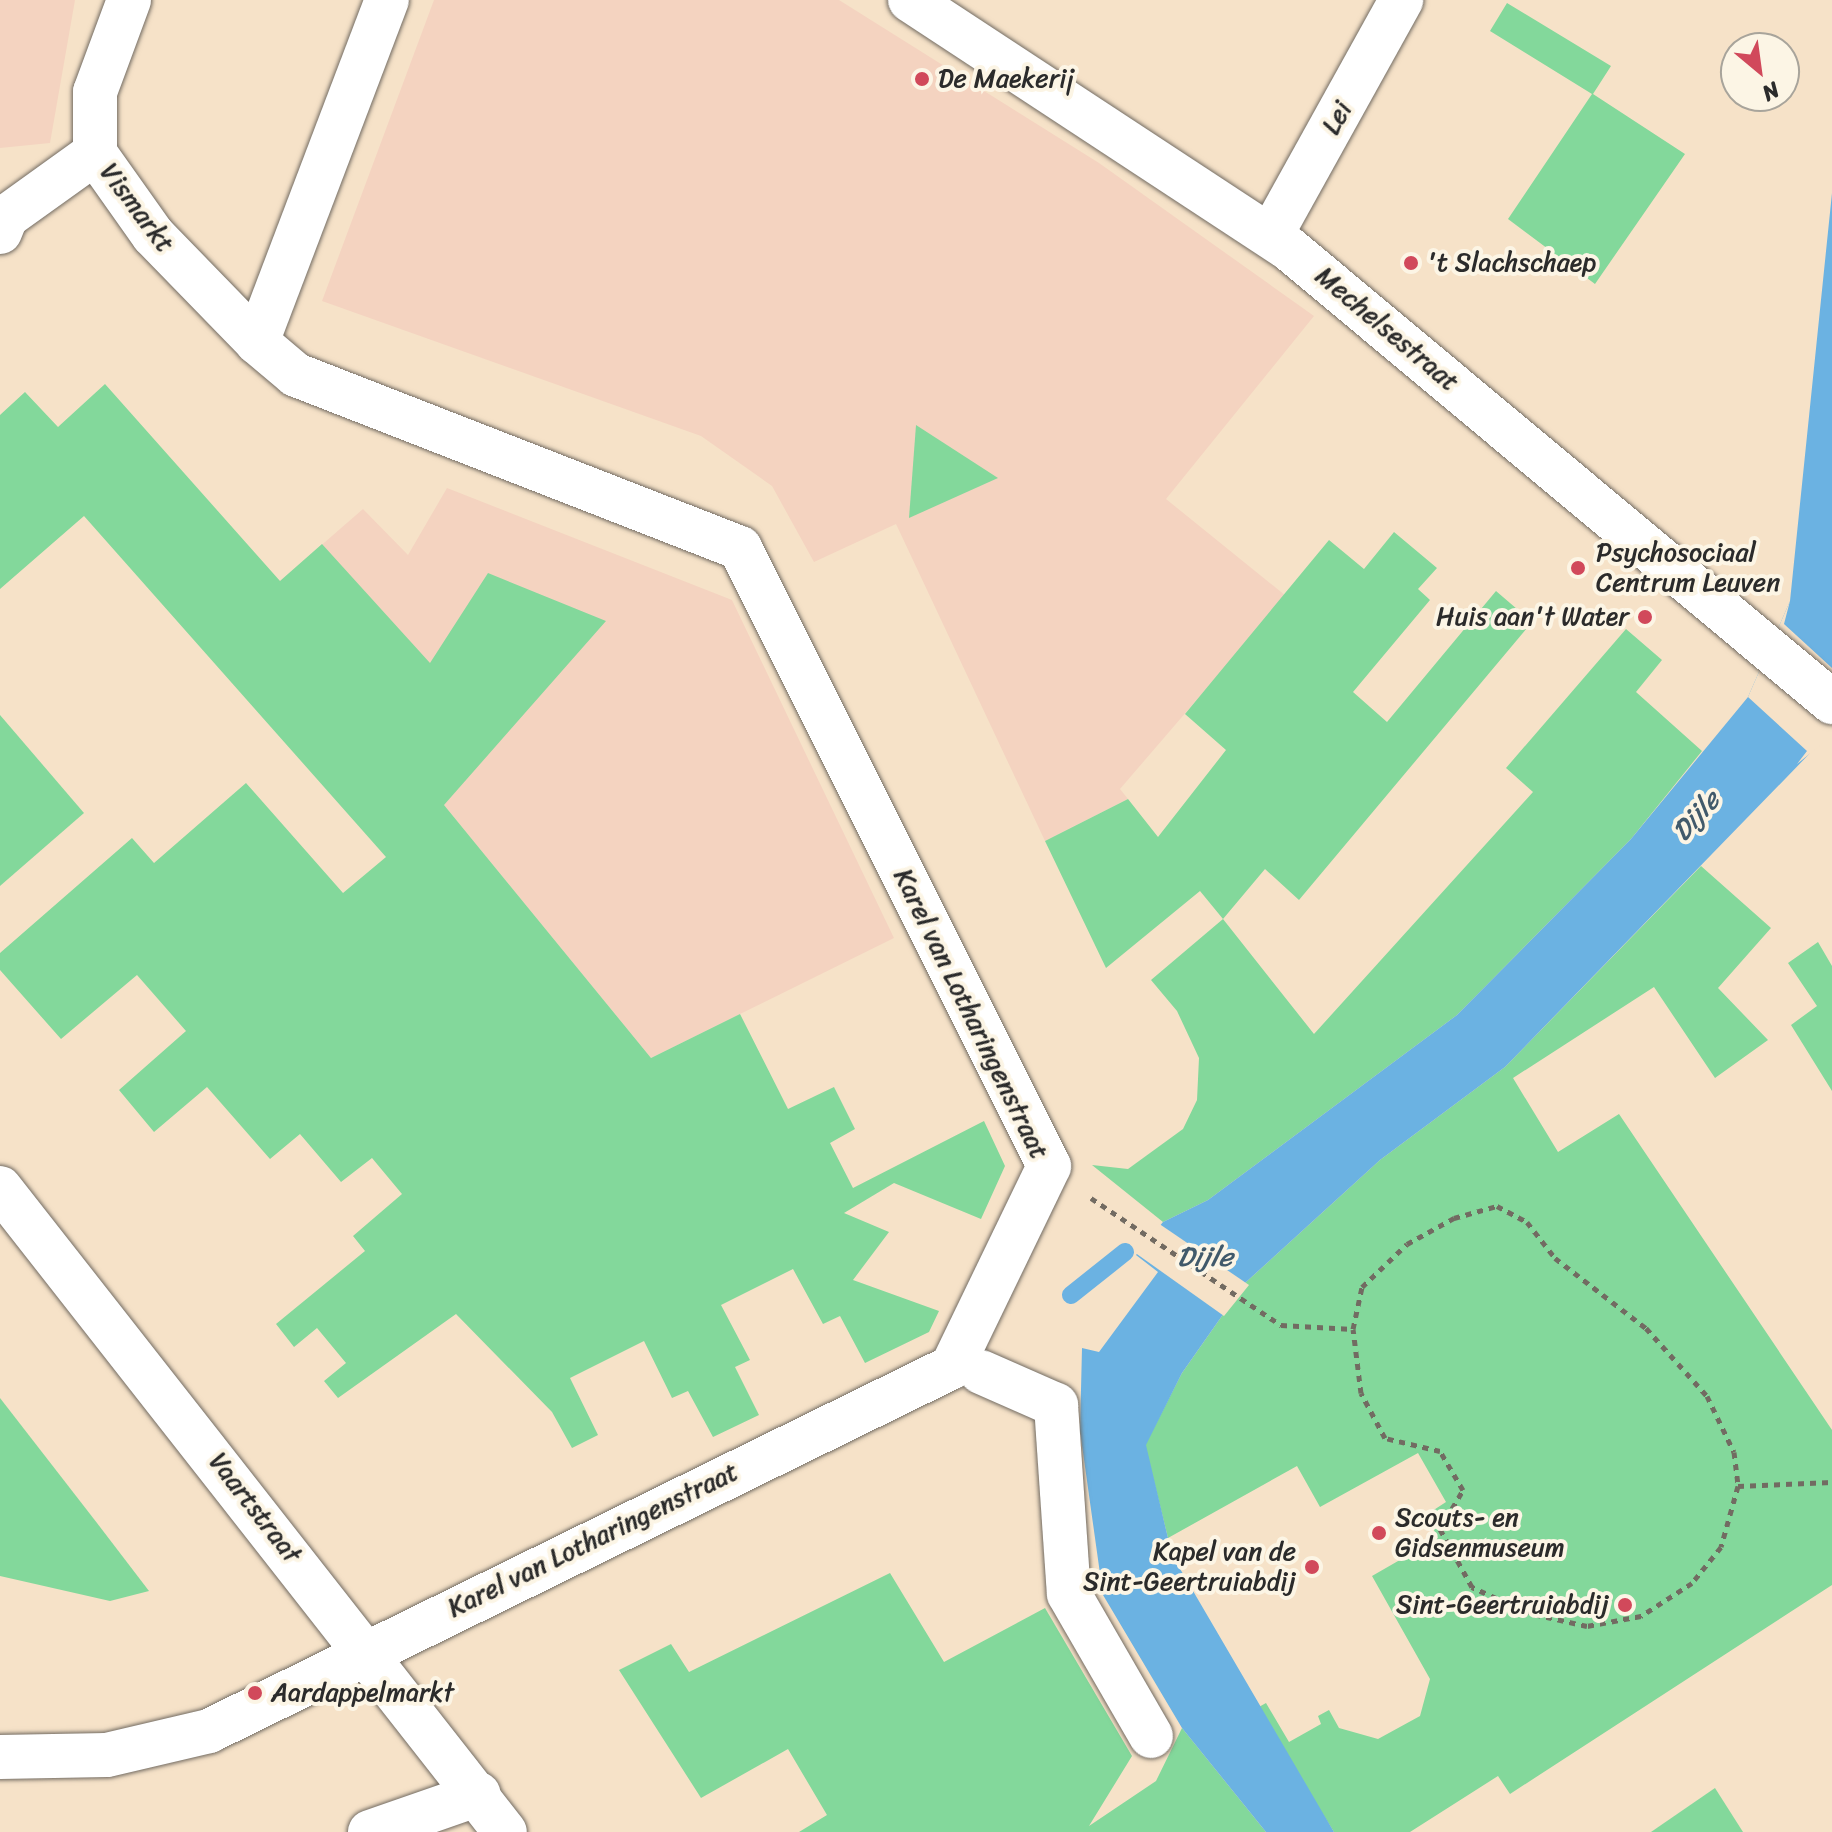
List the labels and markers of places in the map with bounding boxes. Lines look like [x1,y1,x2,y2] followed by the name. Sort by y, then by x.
[938,63,1073,95] place label: De Maekerij
[913,70,931,88] marker: De Maekerij
[1427,247,1596,279] place label: 't Slachschaep
[1402,254,1420,272] marker: 't Slachschaep
[1596,537,1780,598] place label: Psychosociaal Centrum Leuven
[1567,557,1589,579] marker: Psychosociaal Centrum Leuven
[1434,601,1629,633] place label: Huis aan't Water
[1636,608,1654,626] marker: Huis aan't Water
[1395,1502,1565,1564] place label: Scouts- en Gidsenmuseum
[1370,1524,1388,1542] marker: Scouts- en Gidsenmuseum
[1083,1536,1296,1598] place label: Kapel van de Sint-Geertruiabdij
[1303,1558,1321,1576] marker: Kapel van de Sint-Geertruiabdij
[1396,1589,1609,1621] place label: Sint-Geertruiabdij
[1616,1596,1634,1614] marker: Sint-Geertruiabdij
[271,1677,454,1709] place label: Aardappelmarkt
[246,1684,264,1702] marker: Aardappelmarkt

